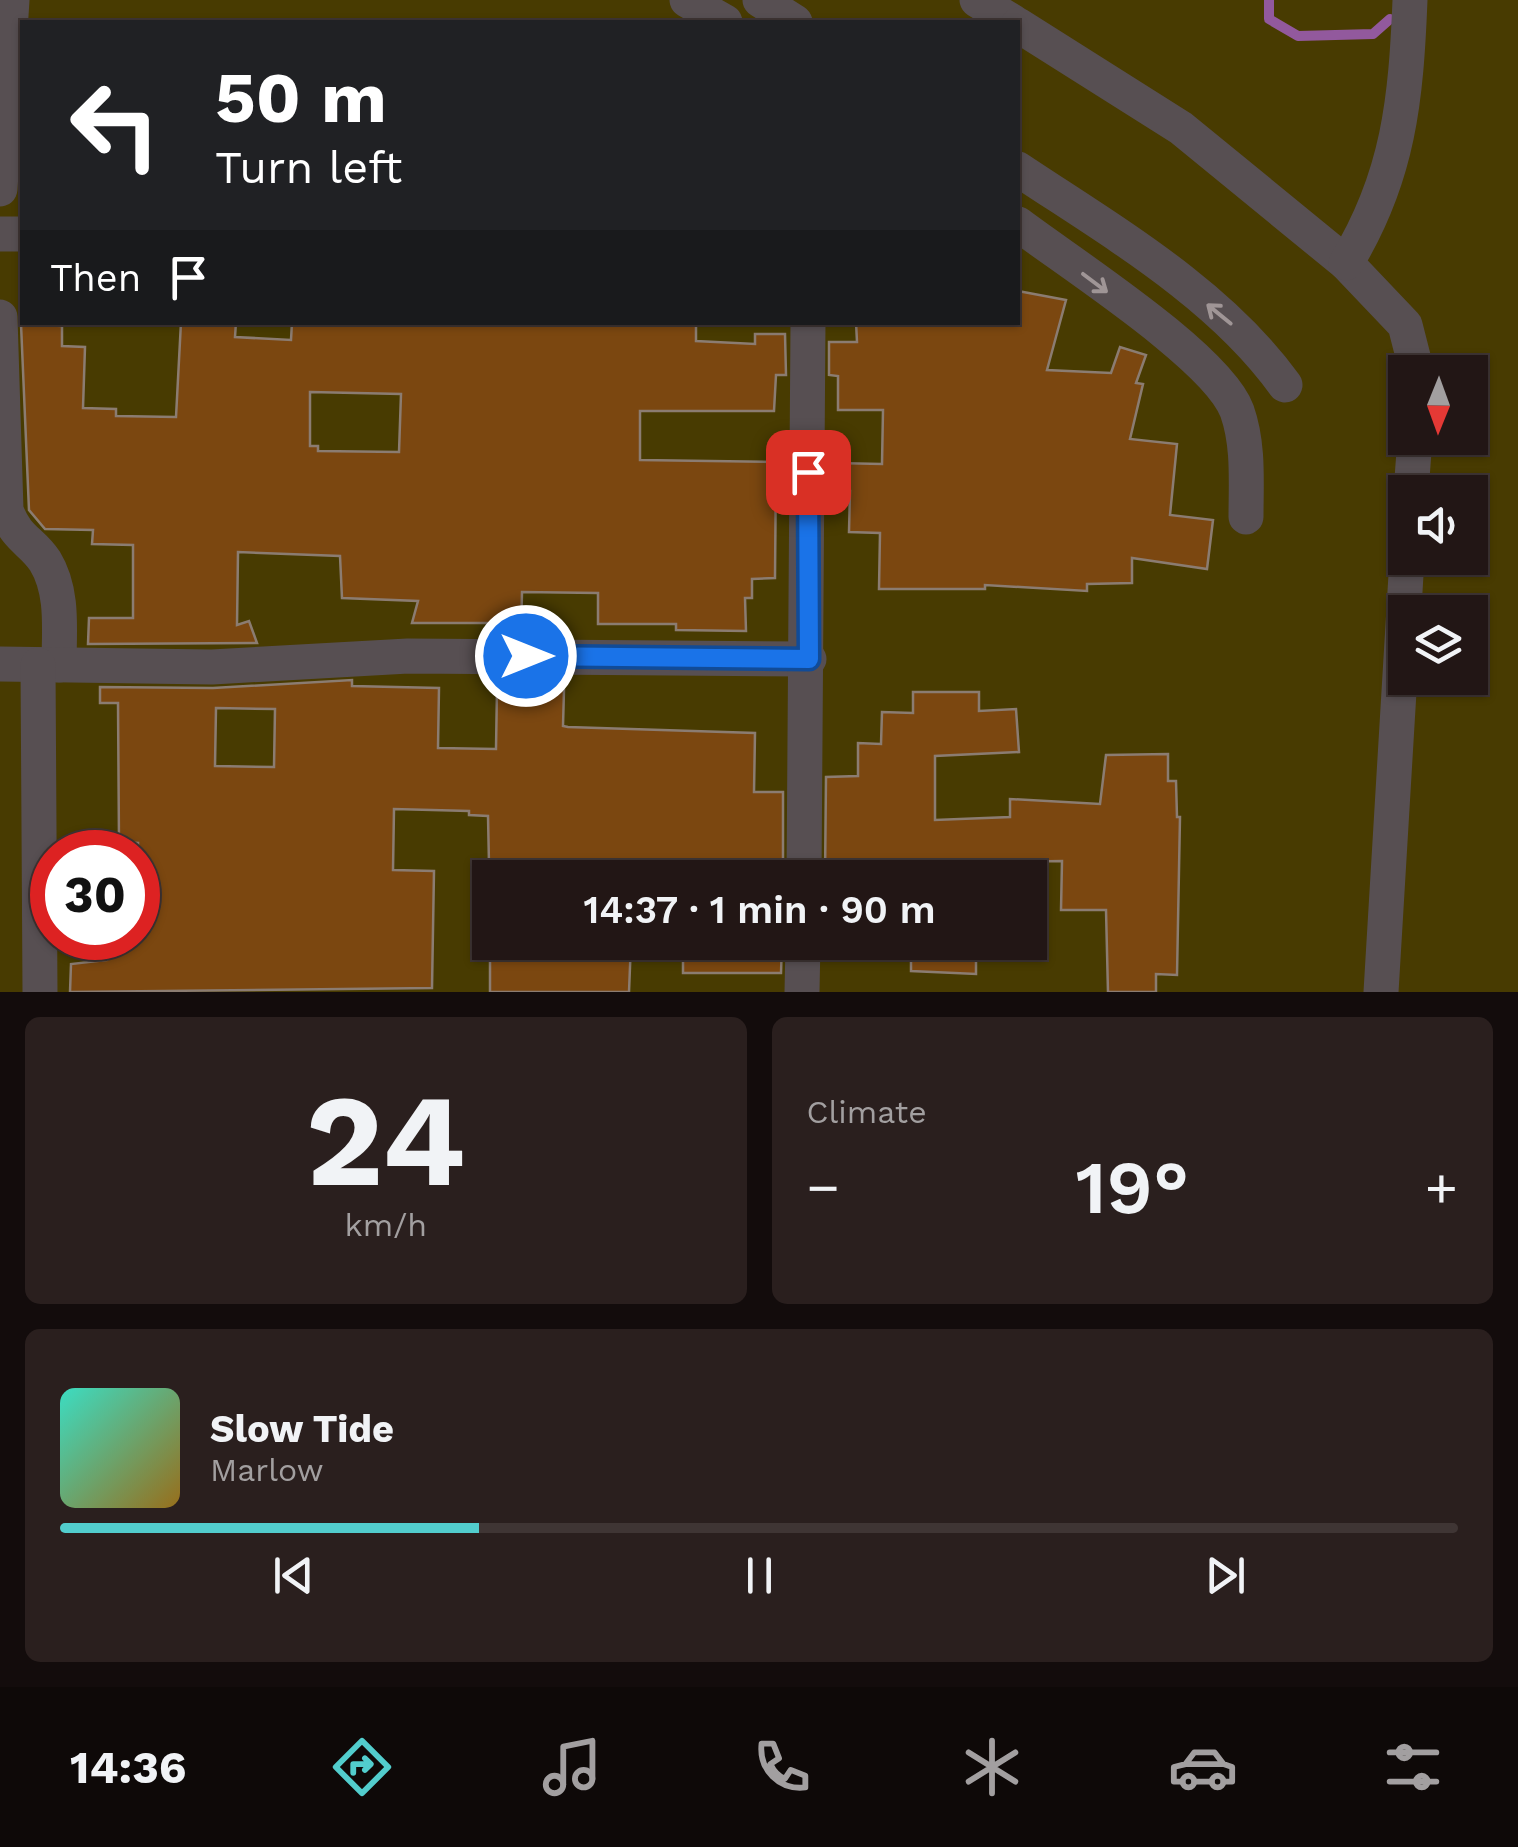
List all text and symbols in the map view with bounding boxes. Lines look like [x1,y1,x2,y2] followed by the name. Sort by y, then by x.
[215,57,387,139] text: 50 m
[50,60,180,190] icon: left
[215,141,402,194] text: Turn left
[161,250,216,305] icon: arrive
[50,256,141,300] text: Then
[1081,272,1108,293] one-way arrow
[1206,304,1233,325] one-way arrow
[1388,355,1488,455] north arrow
[1388,355,1488,695] map controls
[766,430,851,515] pin
[781,445,836,500] icon: arrive
[1388,475,1488,575] button: sound
[1388,595,1488,695] button: layers
[474,604,578,708] position arrow
[30,830,160,960] speed limit sign: 30
[583,888,936,932] text: 14:37 · 1 min · 90 m
[306,1064,466,1217] text: 24
[807,1093,927,1131] text: Climate
[1075,1143,1189,1231] text: 19°
[807,1155,840,1219] text: −
[1425,1155,1458,1219] text: +
[345,1206,427,1244] text: km/h
[210,1407,394,1451] text: Slow Tide
[210,1451,324,1489] text: Marlow
[266,1548,321,1603] icon: previous
[732,1548,787,1603] icon: pause
[1198,1548,1253,1603] icon: next
[327,1732,397,1802] icon: directions
[537,1732,607,1802] icon: music
[747,1732,817,1802] icon: phone
[957,1732,1027,1802] icon: climate
[1168,1732,1238,1802] icon: car
[1378,1732,1448,1802] icon: filters
[70,1741,187,1794] text: 14:36

